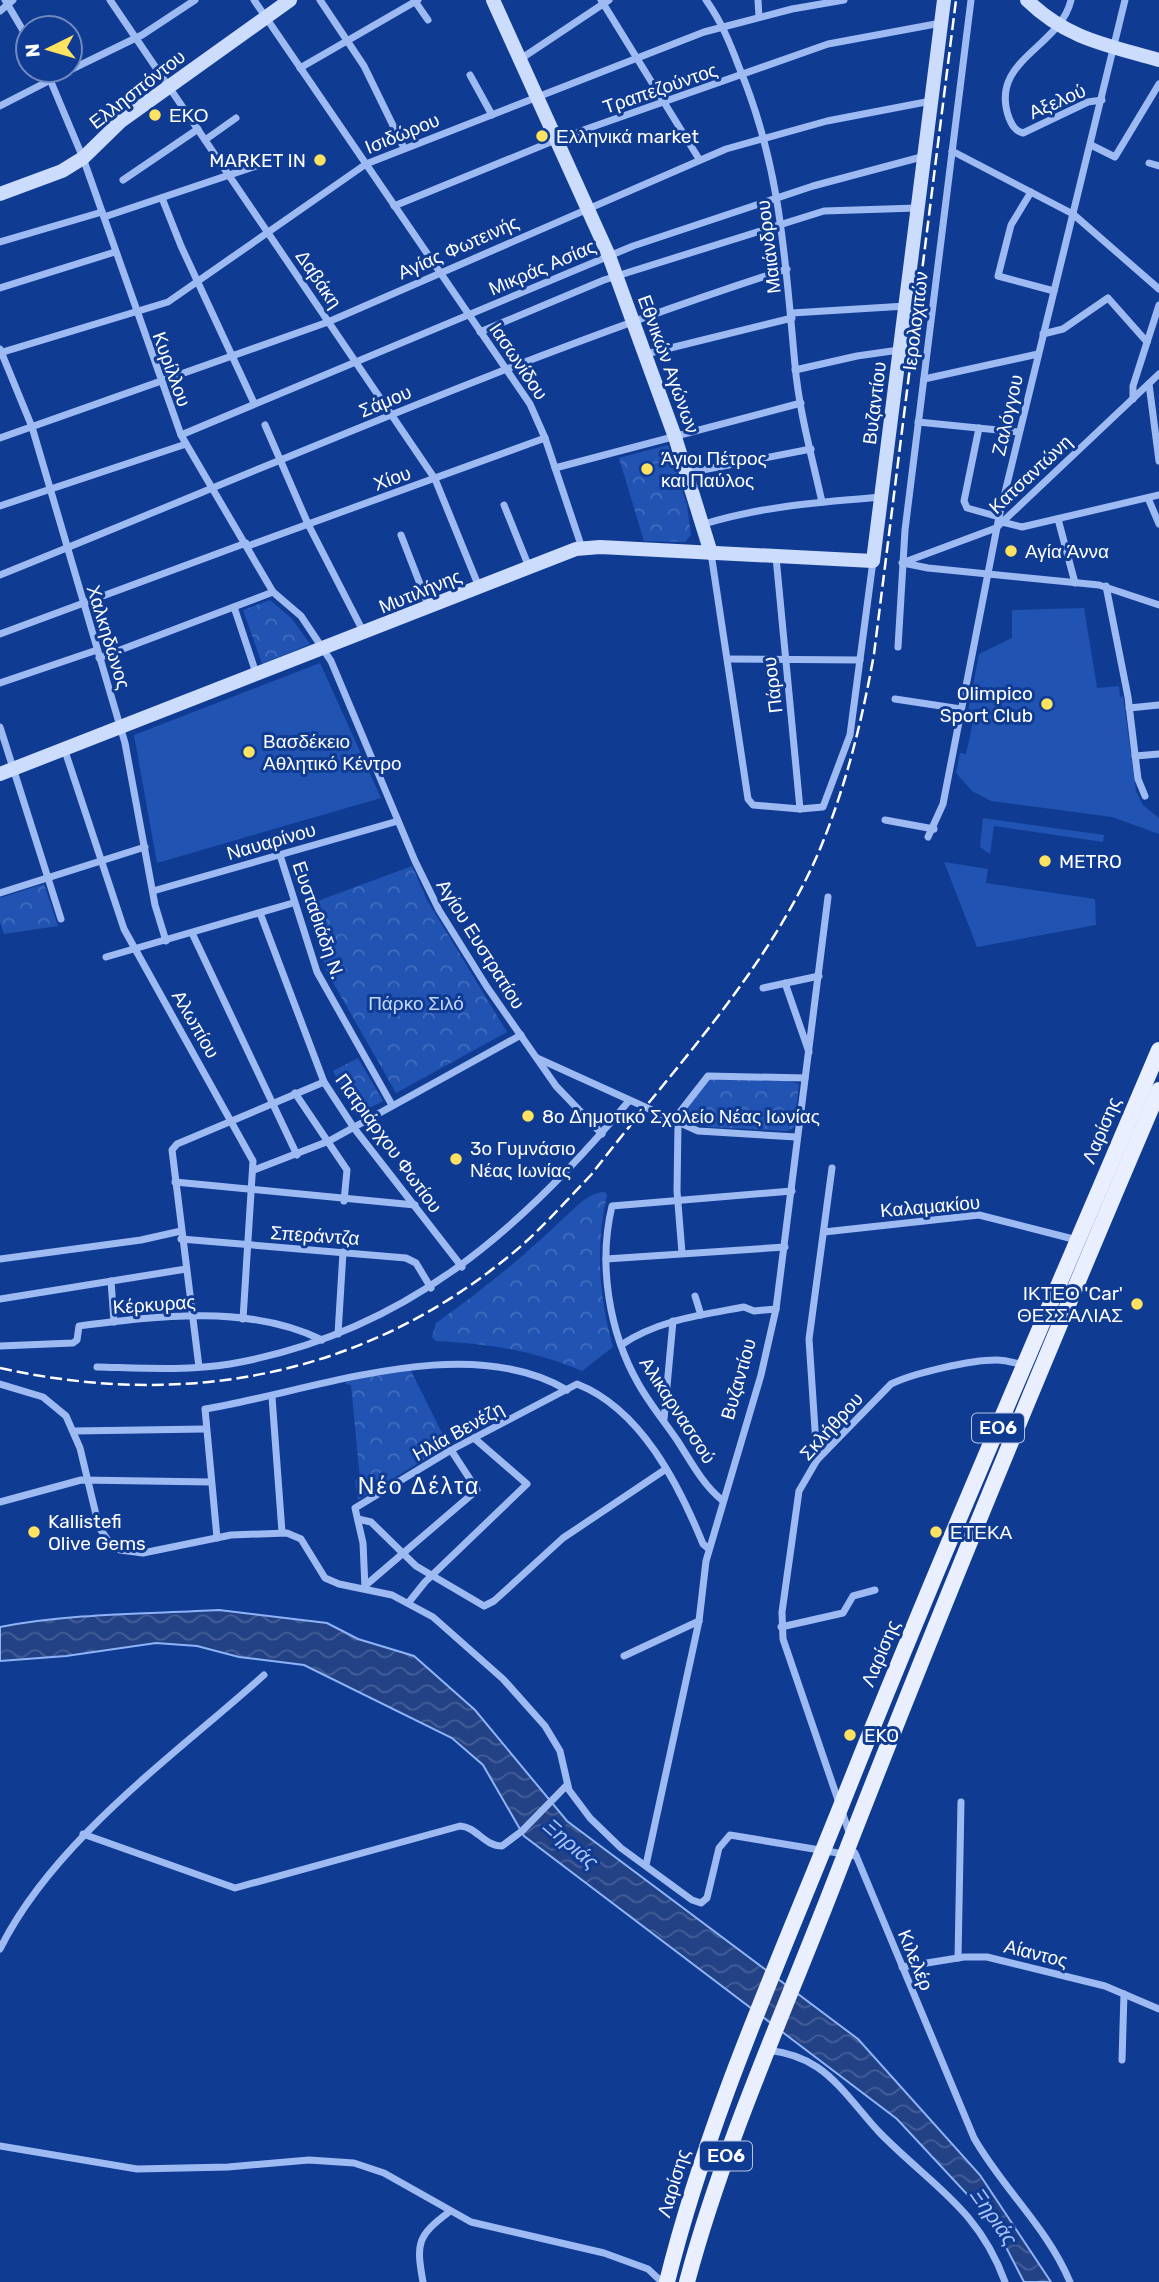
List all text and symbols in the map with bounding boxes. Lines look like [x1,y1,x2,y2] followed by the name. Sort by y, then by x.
[14,14,84,84] north arrow
[21,43,45,58] text: N
[85,45,190,134] street label: Ελλησπόντου
[600,58,720,119] street label: Τραπεζούντος
[1025,79,1089,124] street label: Αξελού
[169,104,209,127] place label: ΕΚΟ
[147,107,163,123] marker: ΕΚΟ
[362,108,443,159] street label: Ισιδώρου
[556,125,699,148] place label: Ελληνικά market
[534,128,550,144] marker: Ελληνικά market
[209,149,306,172] place label: MARKET IN
[312,152,328,168] marker: MARKET IN
[751,199,786,295] street label: Μαιάνδρου
[394,211,522,284] street label: Αγίας Φωτεινής
[485,235,599,300] street label: Μικράς Ασίας
[291,246,346,313] street label: Δαβάκη
[898,270,933,372] street label: Ιερολοχιτών
[633,292,704,437] street label: Εθνικών Αγώνων
[484,318,553,404] street label: Ιασωνίδου
[147,329,196,410] street label: Κυρίλλου
[858,360,891,446] street label: Βυζαντίου
[987,372,1028,458] street label: Ζαλόγγου
[356,380,415,423] street label: Σάμου
[984,430,1077,519] street label: Κατσαντώνη
[661,447,767,492] place label: Άγιοι Πέτρος και Παύλος
[370,461,414,496] street label: Χίου
[639,461,655,477] marker: Άγιοι Πέτρος και Παύλος
[1025,540,1109,563] place label: Αγία Άννα
[1003,543,1019,559] marker: Αγία Άννα
[375,564,465,618] street label: Μυτιλήνης
[82,582,135,692] street label: Χαλκηδώνος
[758,656,787,714] street label: Πάρου
[940,682,1033,727] place label: Olimpico Sport Club
[1039,696,1055,712] marker: Olimpico Sport Club
[263,730,402,775] place label: Βασδέκειο Αθλητικό Κέντρο
[241,744,257,760] marker: Βασδέκειο Αθλητικό Κέντρο
[224,818,318,865] street label: Ναυαρίνου
[1059,850,1122,873] place label: METRO
[1037,853,1053,869] marker: METRO
[288,858,349,982] street label: Ευσταθιάδη Ν.
[431,875,530,1013] street label: Αγίου Ευστρατίου
[167,986,224,1062] street label: Αλωπίου
[368,992,464,1015] park label: Πάρκο Σιλό
[330,1069,447,1217] street label: Πατριάρχου Φωτίου
[1077,1093,1126,1167] street label: Λαρίσης
[542,1105,820,1128] place label: 8ο Δημοτικό Σχολείο Νέας Ιωνίας
[520,1108,536,1124] marker: 8ο Δημοτικό Σχολείο Νέας Ιωνίας
[470,1137,575,1182] place label: 3ο Γυμνάσιο Νέας Ιωνίας
[448,1151,464,1167] marker: 3ο Γυμνάσιο Νέας Ιωνίας
[879,1191,981,1222] street label: Καλαμακίου
[270,1221,360,1250] street label: Σπεράντζα
[1017,1282,1123,1327] place label: ΙΚΤΕΟ 'Car' ΘΕΣΣΑΛΙΑΣ
[112,1290,196,1319] street label: Κέρκυρας
[1129,1296,1145,1312] marker: ΙΚΤΕΟ 'Car' ΘΕΣΣΑΛΙΑΣ
[716,1336,761,1422] street label: Βυζαντίου
[635,1353,721,1468] street label: Αλικαρνασσού
[795,1388,868,1465] street label: Σκλήθρου
[409,1397,508,1466] street label: Ηλία Βενέζη
[972,1414,1024,1442] road number: ΕΟ6
[358,1472,480,1500] district label: Νέο Δέλτα
[48,1510,146,1555] place label: Kallistefi Olive Gems
[950,1521,1013,1544] place label: ΕΤΕΚΑ
[26,1524,42,1540] marker: Kallistefi Olive Gems
[928,1524,944,1540] marker: ΕΤΕΚΑ
[856,1616,905,1690] street label: Λαρίσης
[864,1724,899,1747] place label: EKO
[842,1727,858,1743] marker: EKO
[538,1812,604,1875] water label: Ξηριάς
[893,1926,938,1994] street label: Κιλελέρ
[1002,1935,1070,1972] street label: Αίαντος
[700,2142,752,2170] road number: ΕΟ6
[652,2146,695,2220] street label: Λαρίσης
[965,2182,1023,2251] water label: Ξηριάς

